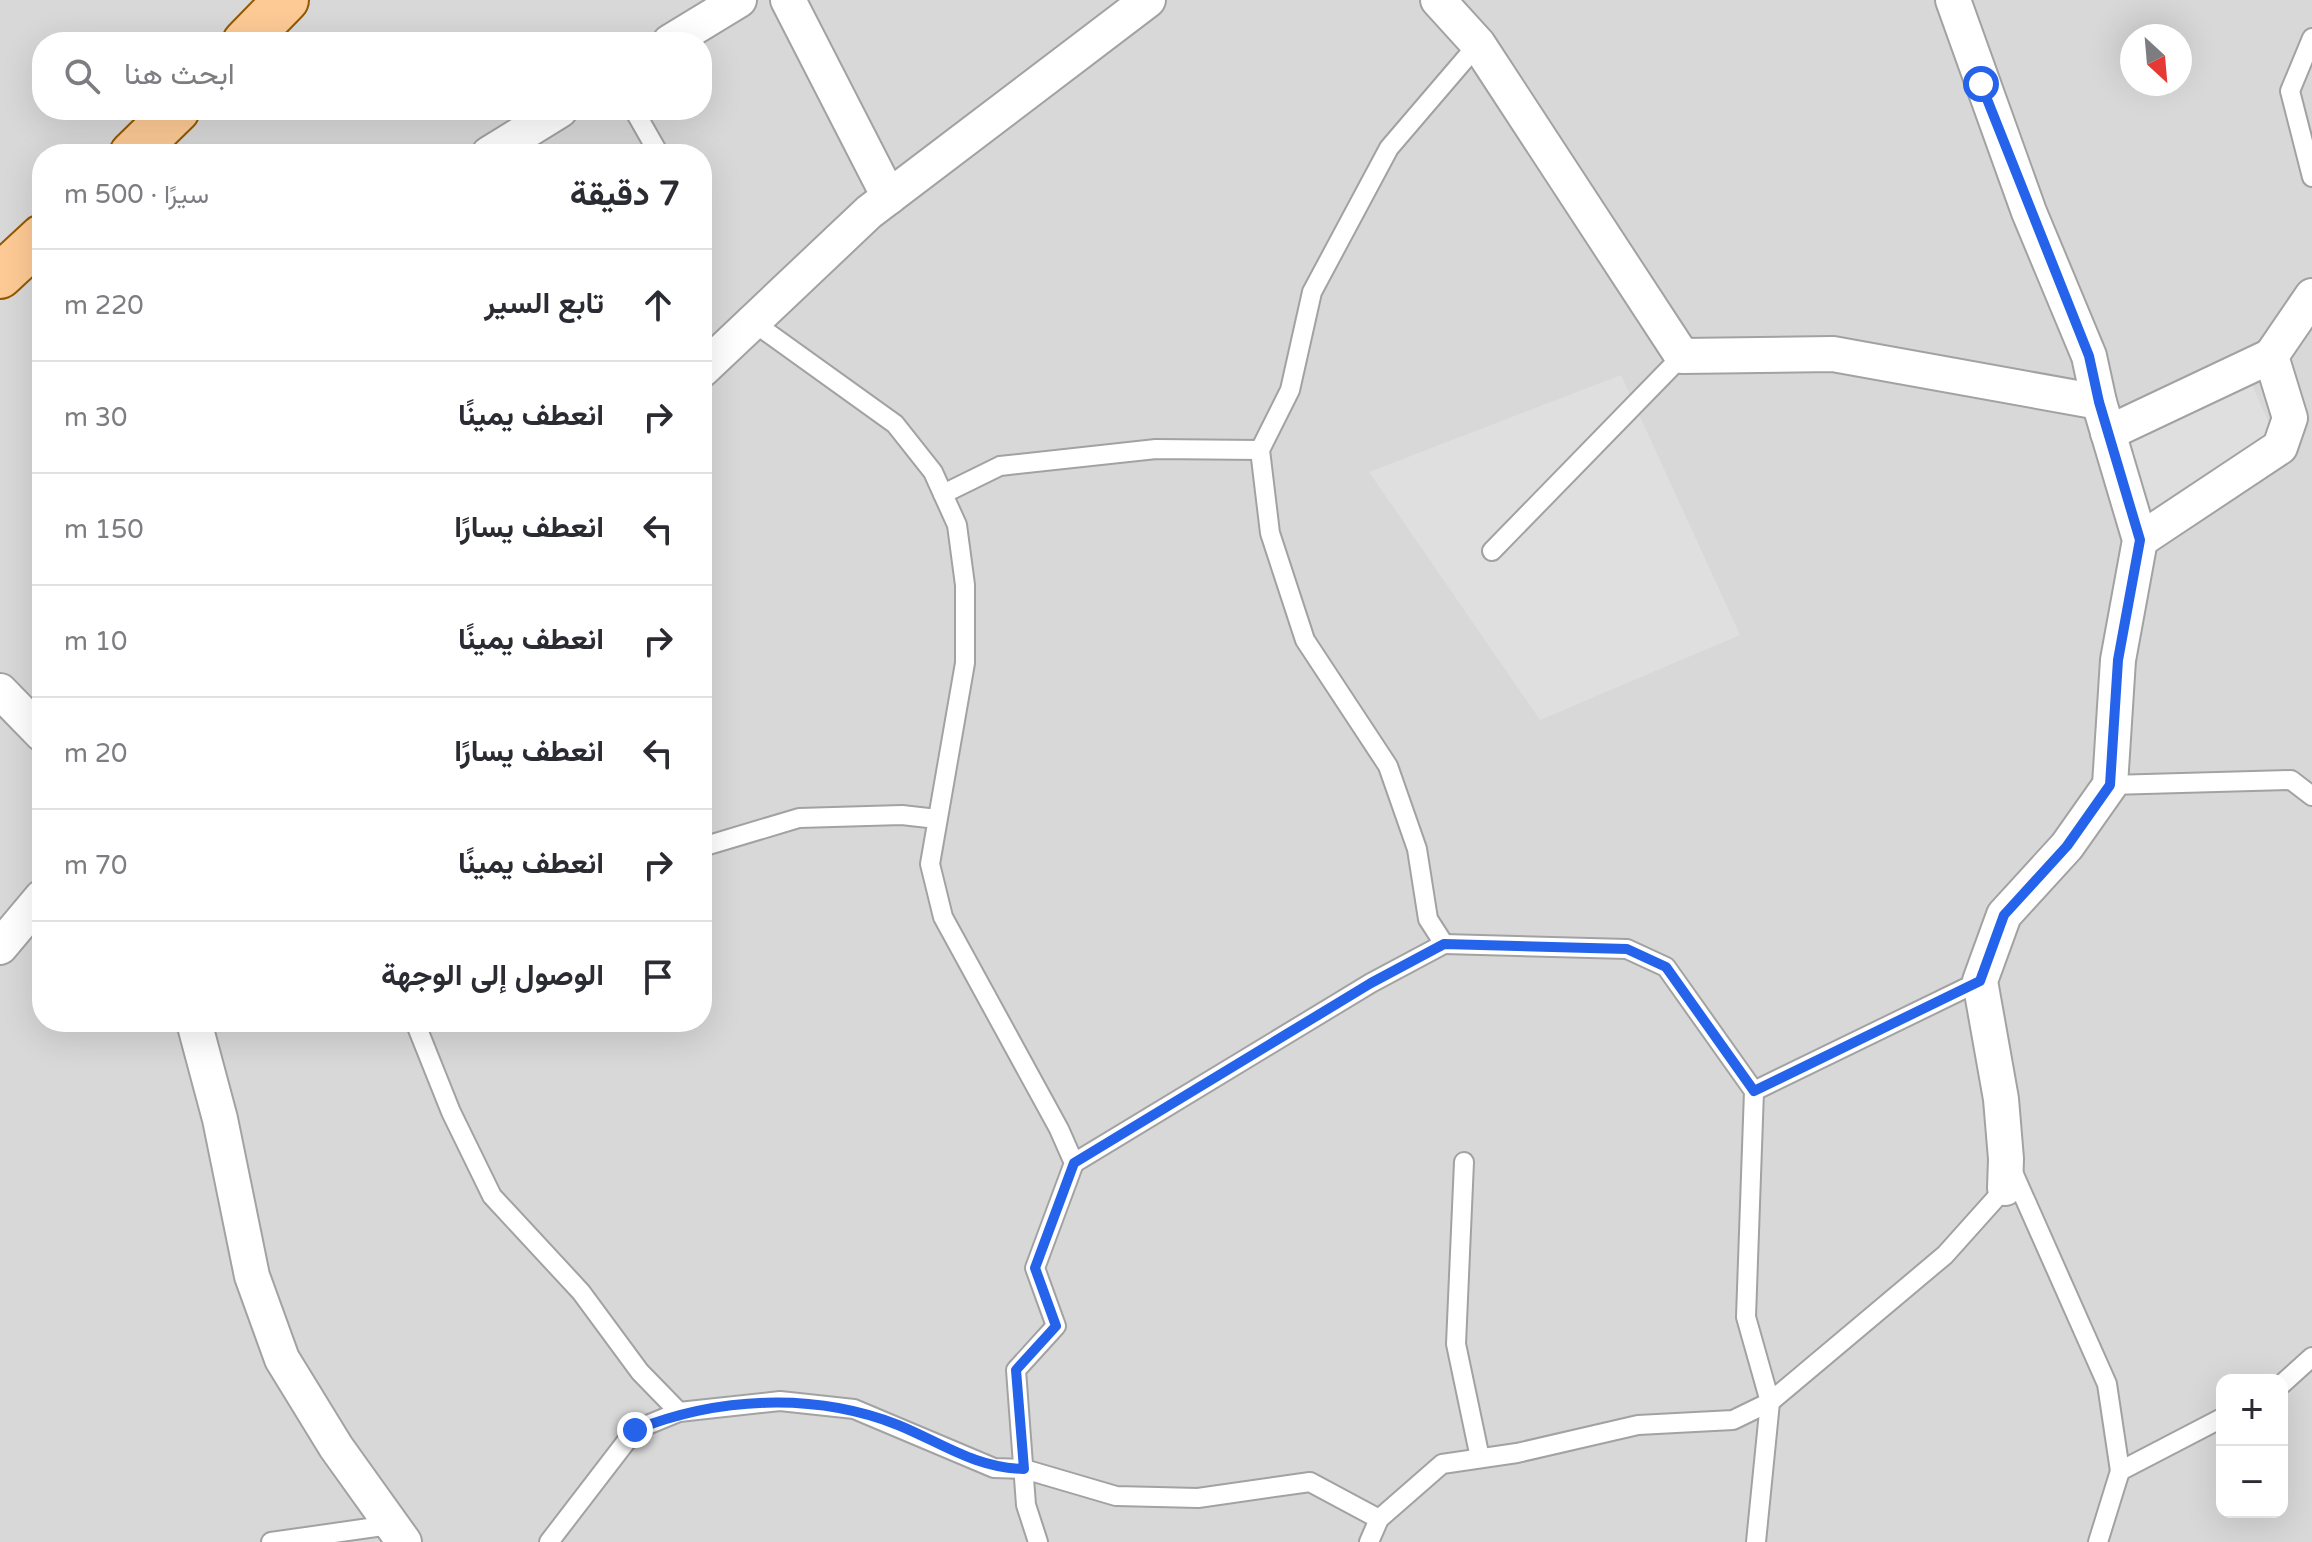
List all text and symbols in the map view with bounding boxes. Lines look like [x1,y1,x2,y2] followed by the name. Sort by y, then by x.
[2120,24,2192,96] north arrow
[32,32,712,120] search box
[60,54,104,98] icon: search
[124,56,235,93] text: ابحث هنا
[1963,66,1999,102] route start
[570,174,680,215] text: 7 دقيقة
[64,179,209,210] text: سيرًا · 500 m
[636,283,680,327] icon: ahead
[484,285,604,322] text: تابع السير
[64,290,144,321] text: 220 m
[636,395,680,439] icon: right
[458,397,604,434] text: انعطف يمينًا
[64,402,127,433] text: 30 m
[636,507,680,551] icon: left
[454,509,604,546] text: انعطف يسارًا
[64,514,144,545] text: 150 m
[636,619,680,663] icon: right
[458,621,604,658] text: انعطف يمينًا
[64,626,127,657] text: 10 m
[636,731,680,775] icon: left
[454,733,604,770] text: انعطف يسارًا
[64,738,127,769] text: 20 m
[636,843,680,887] icon: right
[458,845,604,882] text: انعطف يمينًا
[64,850,127,881] text: 70 m
[636,955,680,999] icon: arrive
[381,957,604,994] text: الوصول إلى الوجهة
[2216,1374,2288,1518] map controls
[2216,1374,2288,1446] button: +
[617,1412,653,1448] route end
[2216,1446,2288,1518] button: −

